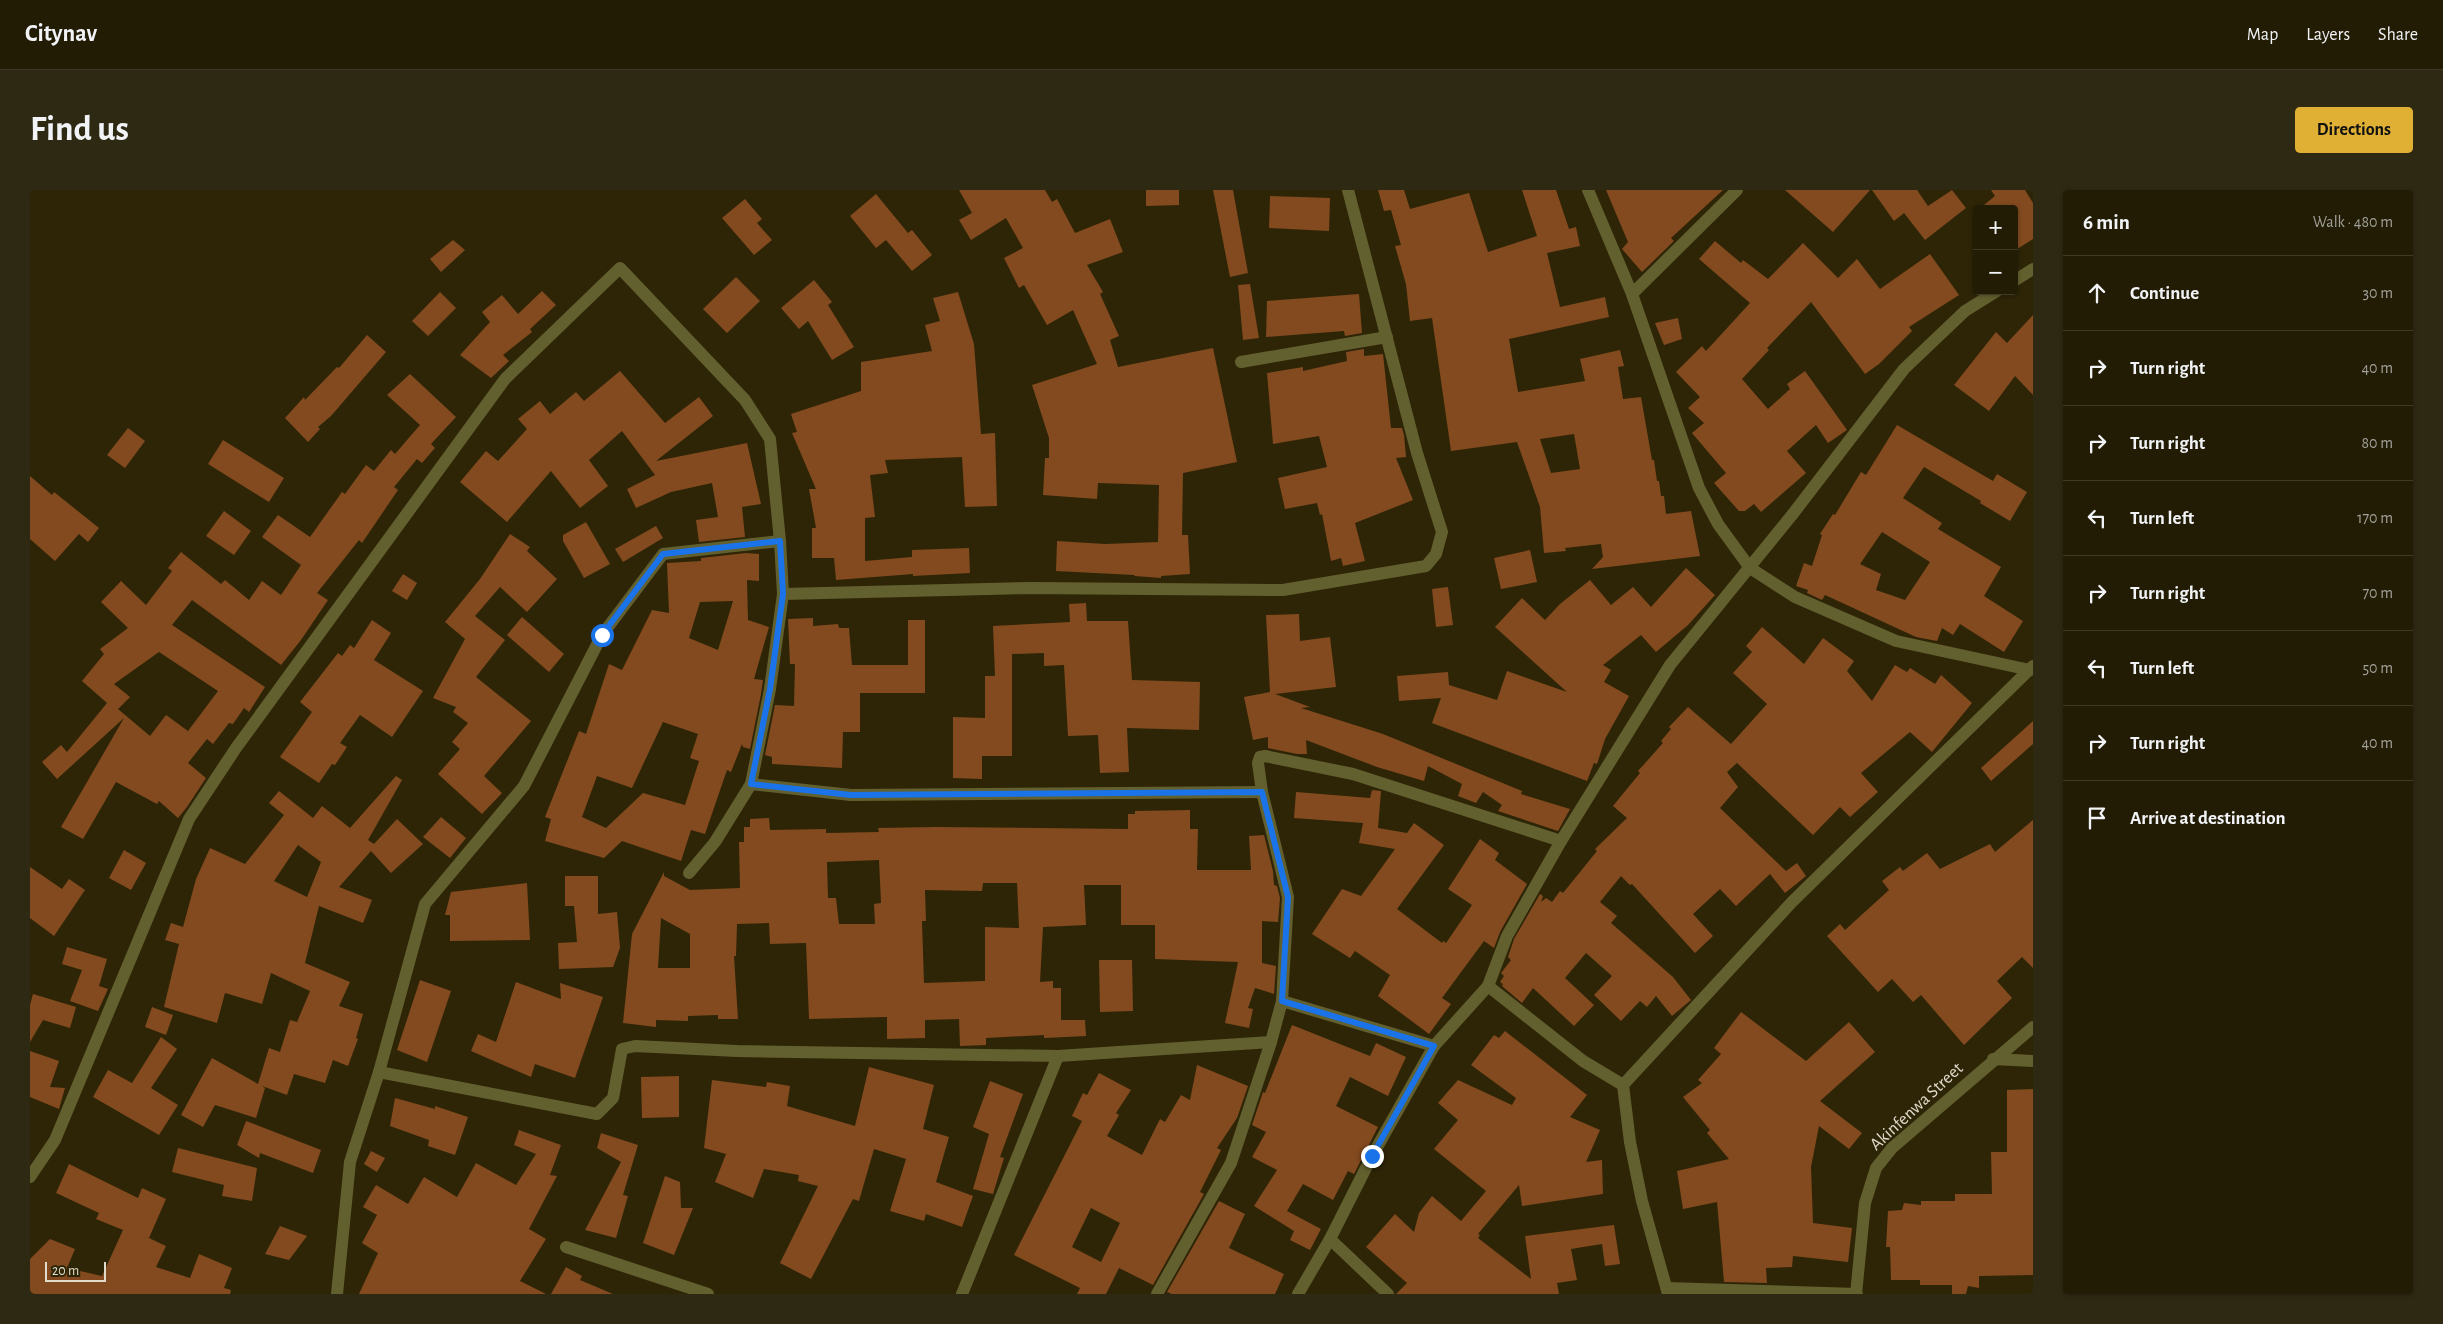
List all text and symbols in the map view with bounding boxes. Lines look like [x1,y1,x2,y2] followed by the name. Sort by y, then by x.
[25,22,97,46] text: Citynav
[2247,26,2278,44] text: Map
[2306,26,2350,44] text: Layers
[2378,26,2418,44] text: Share
[2295,107,2413,153] button: Directions
[30,112,129,147] text: Find us
[1973,205,2018,295] map controls
[1973,205,2018,250] button: +
[2083,212,2130,233] text: 6 min
[2313,214,2393,230] text: Walk · 480 m
[1973,250,2018,295] button: −
[2083,279,2111,307] icon: ahead
[2130,284,2199,303] text: Continue
[2363,285,2393,301] text: 30 m
[2083,354,2111,382] icon: right
[2130,359,2205,378] text: Turn right
[2361,360,2393,376] text: 40 m
[2083,429,2111,457] icon: right
[2130,434,2205,453] text: Turn right
[2362,435,2393,451] text: 80 m
[2083,504,2111,532] icon: left
[2130,509,2194,528] text: Turn left
[2357,510,2393,526] text: 170 m
[2083,579,2111,607] icon: right
[2130,584,2205,603] text: Turn right
[2362,585,2393,601] text: 70 m
[591,624,614,647] route start
[2083,654,2111,682] icon: left
[2130,659,2194,678] text: Turn left
[2362,660,2393,676] text: 50 m
[2083,729,2111,757] icon: right
[2130,734,2205,753] text: Turn right
[2361,735,2393,751] text: 40 m
[2083,804,2111,832] icon: arrive
[2130,809,2286,828] text: Arrive at destination
[1867,1059,1967,1154] street label: Akinfenwa Street
[1361,1145,1384,1168] route end
[45,1259,106,1282] scale bar
[52,1264,79,1278] text: 20 m

